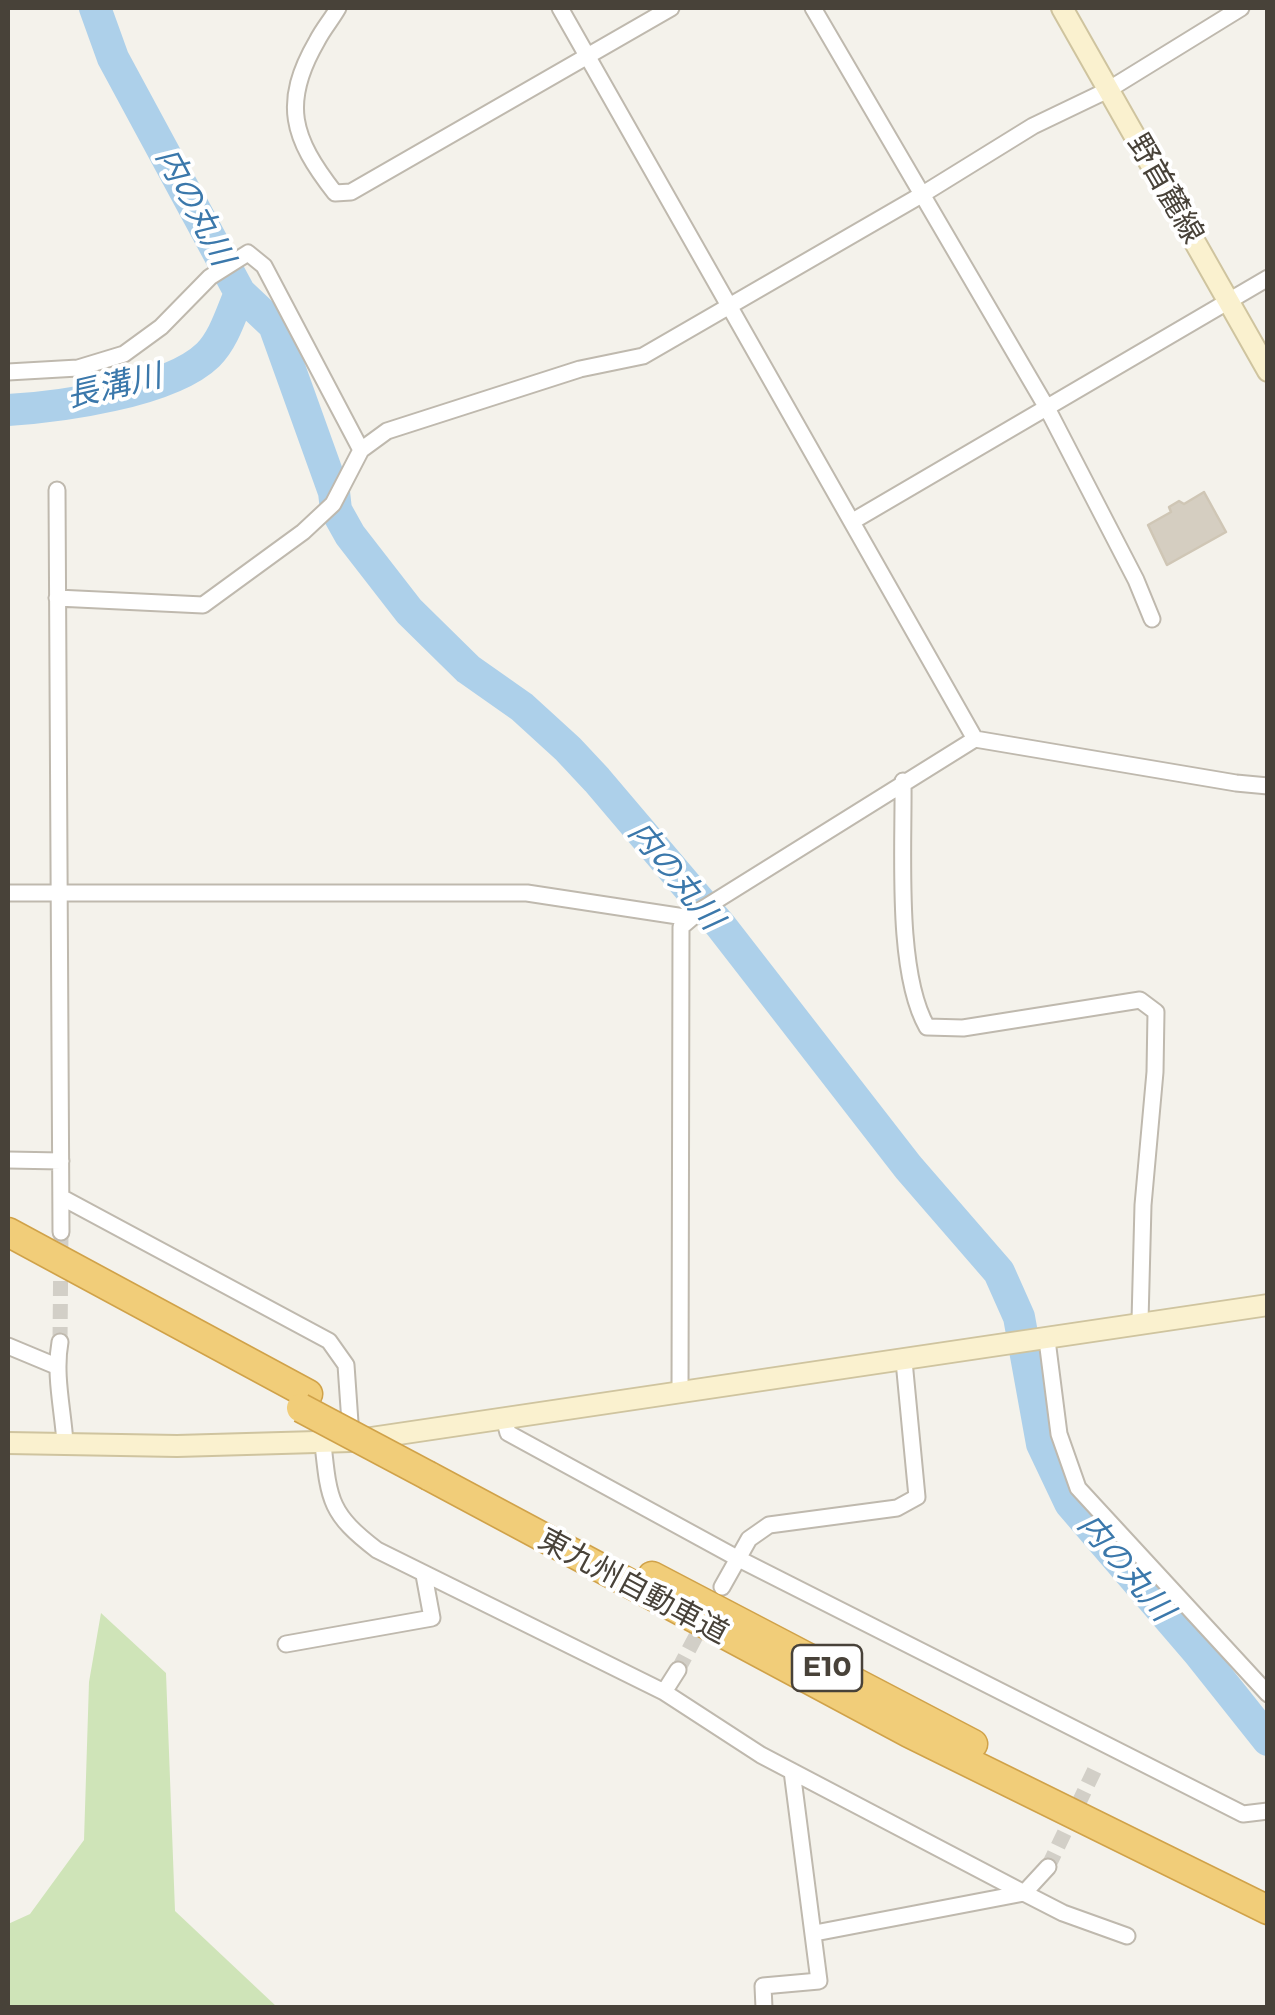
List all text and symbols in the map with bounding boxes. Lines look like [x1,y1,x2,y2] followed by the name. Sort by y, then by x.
[1119,128,1211,250] street label: 野首麓線
[147,141,241,273] water label: 内の丸川
[63,357,165,417] water label: 長溝川
[620,814,730,938] water label: 内の丸川
[1069,1507,1181,1629] water label: 内の丸川
[532,1522,734,1652] street label: 東九州自動車道
[792,1645,862,1691] road number: E10

